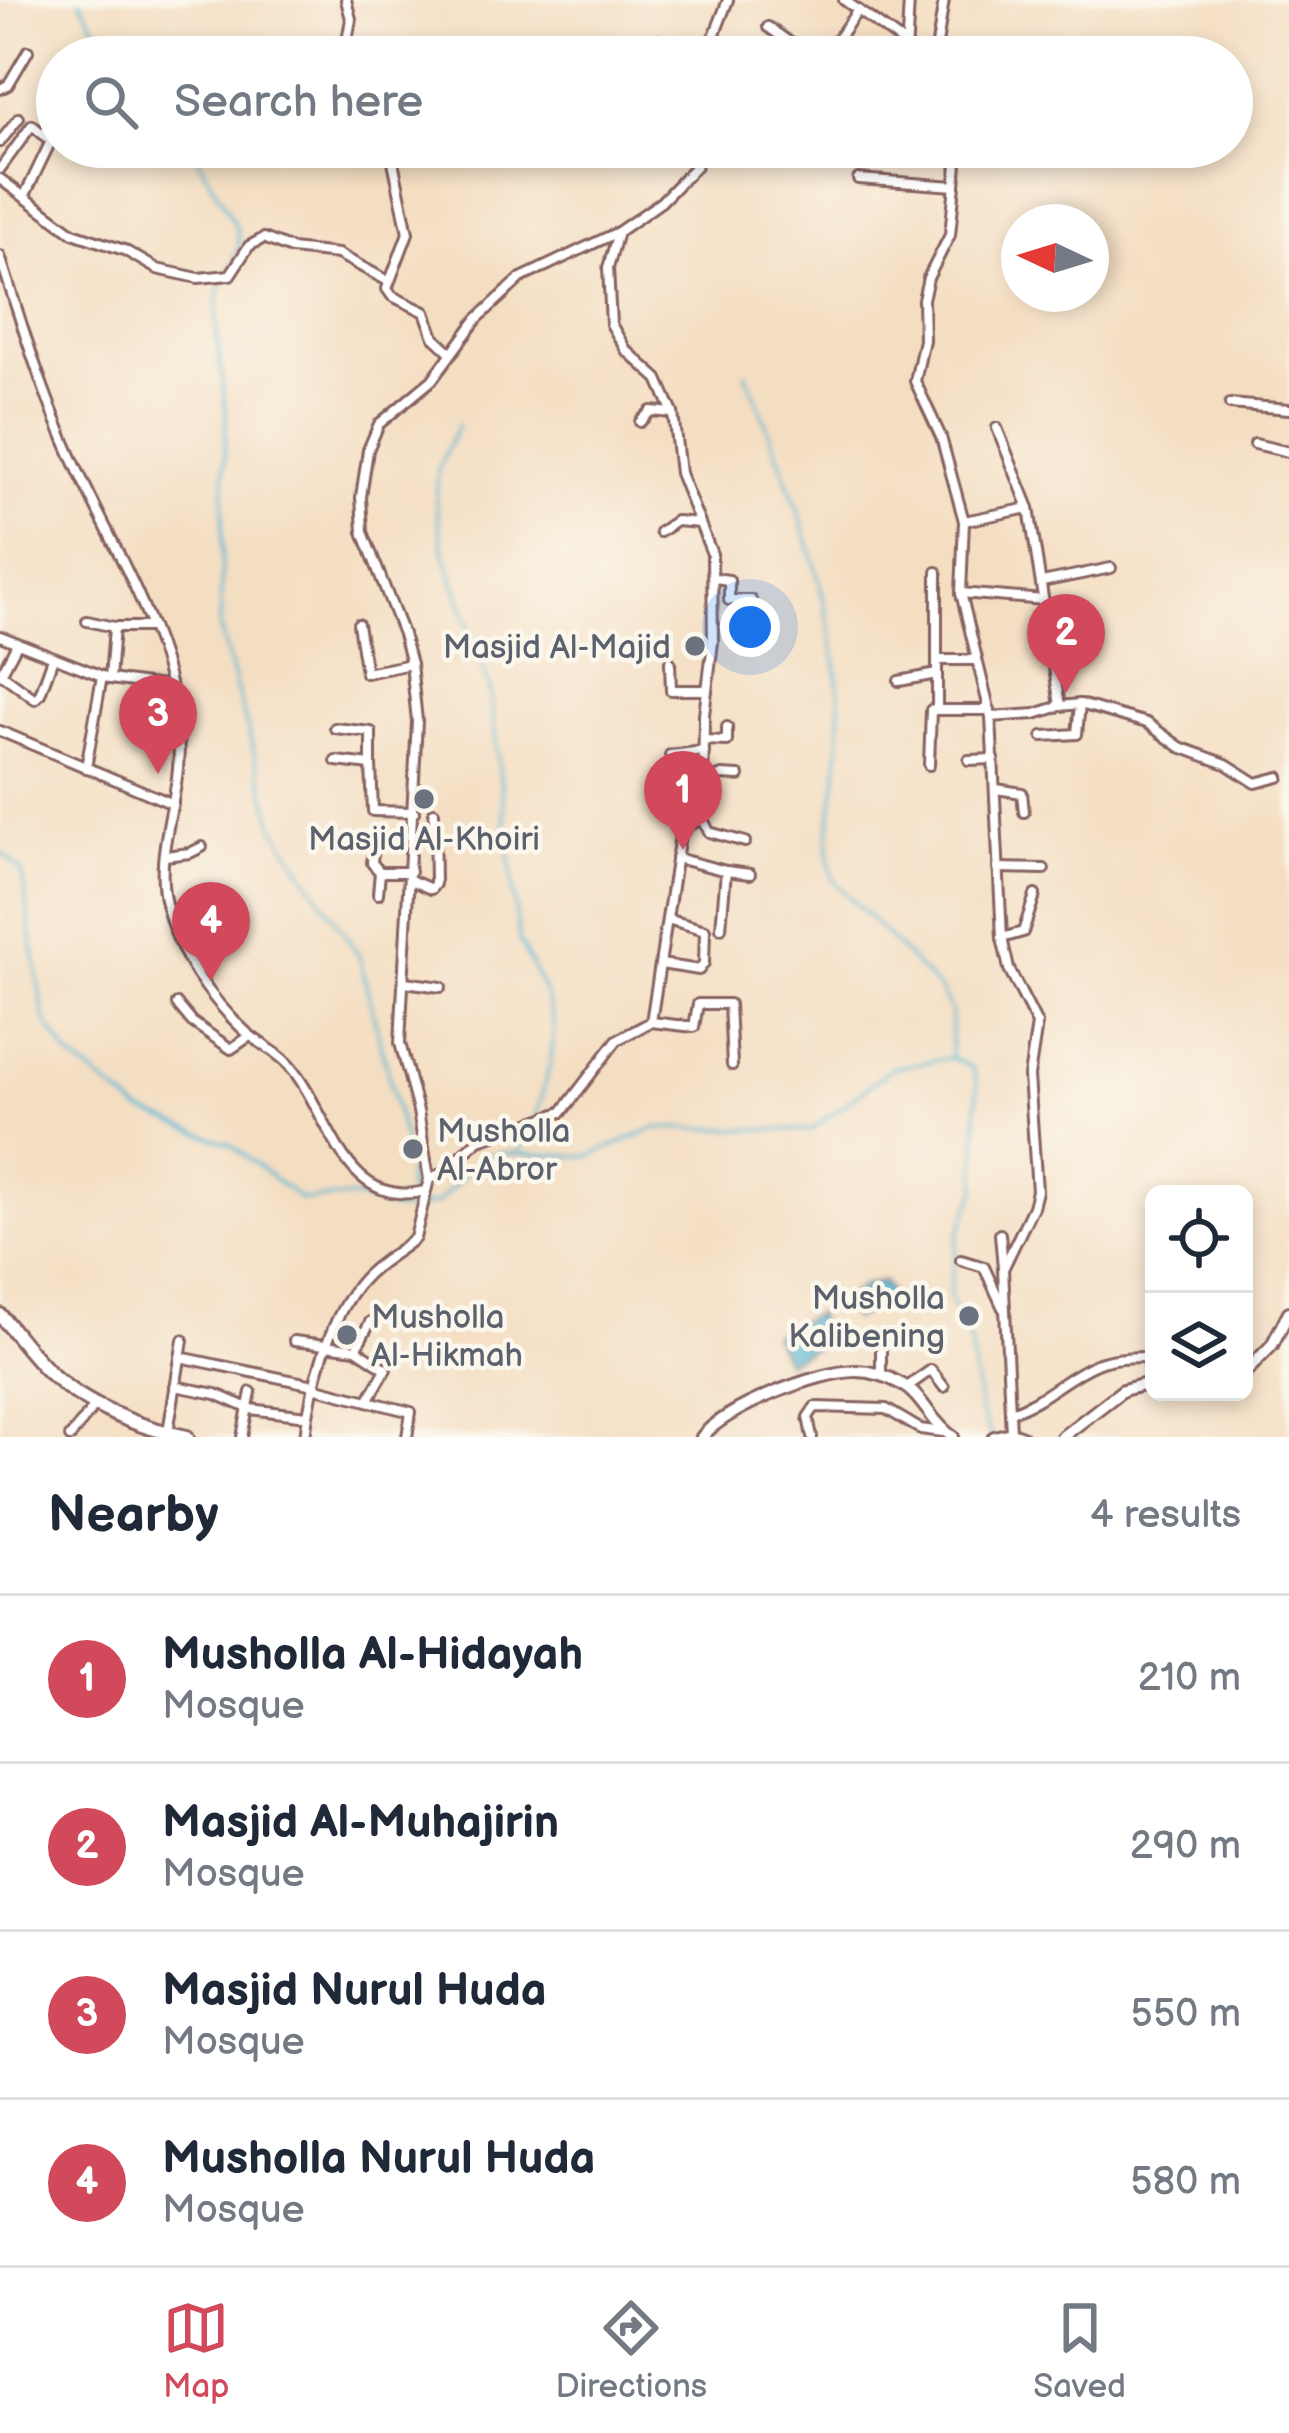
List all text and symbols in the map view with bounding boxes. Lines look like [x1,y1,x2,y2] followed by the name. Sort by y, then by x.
[36,36,1253,168] search box
[78,69,144,135] icon: search
[174,75,423,130] text: Search here
[1001,204,1109,312] north arrow
[1027,594,1105,693] pin: 2
[720,597,780,657] your location
[443,628,671,668] place label: Masjid Al-Majid
[682,633,708,659] marker: Masjid Al-Majid
[119,675,197,774] pin: 3
[644,751,722,850] pin: 1
[411,786,437,812] marker: Masjid Al-Khoiri
[308,820,540,860] place label: Masjid Al-Khoiri
[172,882,250,981] pin: 4
[437,1112,570,1190] place label: Musholla Al-Abror
[400,1136,426,1162] marker: Musholla Al-Abror
[1145,1185,1253,1401] map controls
[1145,1185,1253,1293] button: locate
[788,1279,945,1357] place label: Musholla Kalibening
[1145,1293,1253,1401] button: layers
[371,1298,523,1376] place label: Musholla Al-Hikmah
[956,1303,982,1329] marker: Musholla Kalibening
[334,1322,360,1348] marker: Musholla Al-Hikmah
[48,1485,219,1546] text: Nearby
[1090,1492,1241,1539] text: 4 results
[162,1628,583,1683] text: Musholla Al-Hidayah
[79,1655,95,1702] text: 1
[1138,1655,1241,1702] text: 210 m
[162,1683,305,1730] text: Mosque
[162,1796,559,1851] text: Masjid Al-Muhajirin
[75,1823,99,1870] text: 2
[1130,1823,1241,1870] text: 290 m
[162,1851,305,1898] text: Mosque
[162,1964,547,2019] text: Masjid Nurul Huda
[76,1991,98,2038] text: 3
[1131,1991,1241,2038] text: 550 m
[162,2019,305,2066] text: Mosque
[162,2132,595,2187] text: Musholla Nurul Huda
[76,2159,98,2206] text: 4
[1130,2159,1241,2206] text: 580 m
[162,2187,305,2234] text: Mosque
[163,2295,229,2407] tab: Map
[556,2295,707,2407] tab: Directions
[1033,2295,1126,2407] tab: Saved

